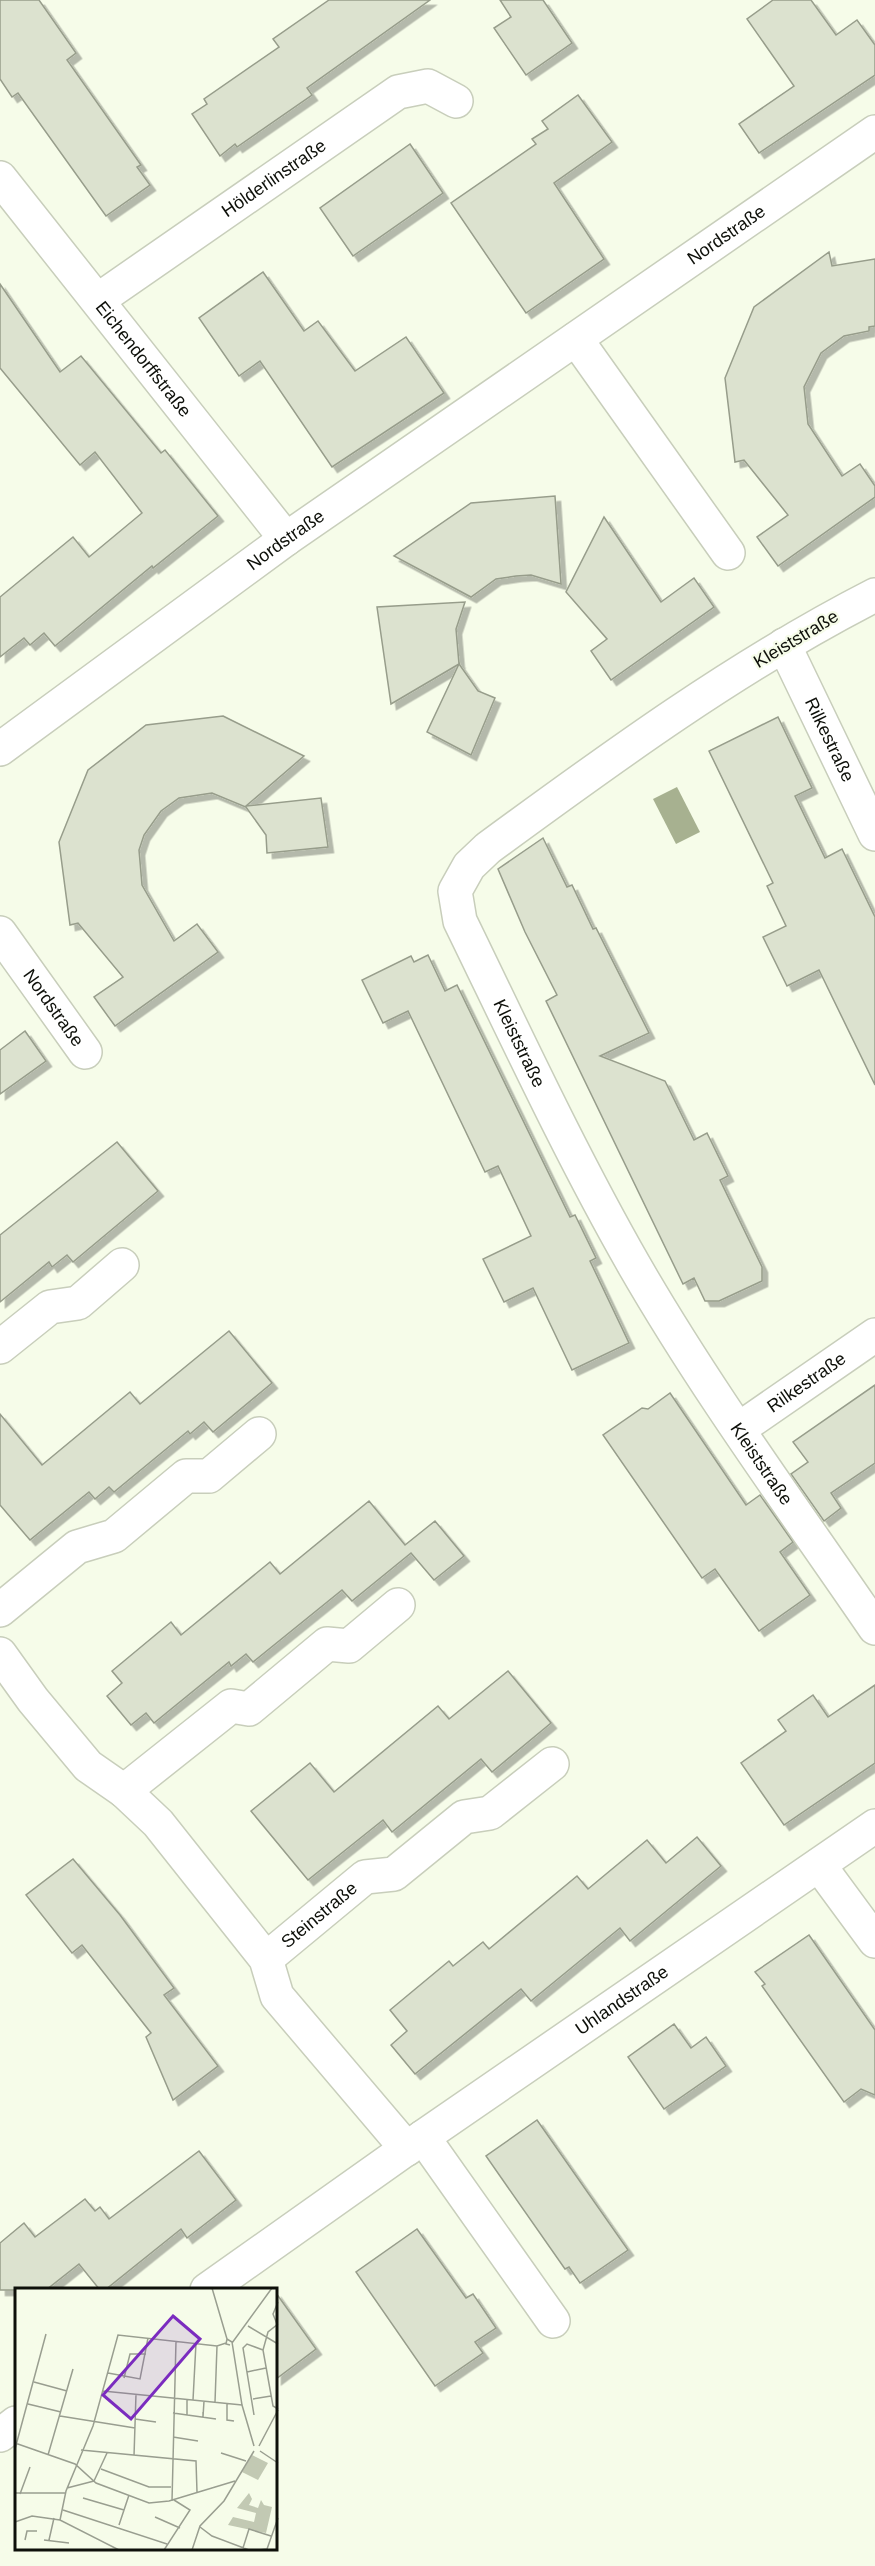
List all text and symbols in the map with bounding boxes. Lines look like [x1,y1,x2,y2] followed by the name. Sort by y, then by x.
[218,135,330,221] street label: Hölderlinstraße
[684,201,769,269] street label: Nordstraße
[92,297,195,421] street label: Eichendorffstraße
[243,506,328,574] street label: Nordstraße
[750,606,842,672] street label: Kleiststraße
[801,694,858,785] street label: Rilkestraße
[19,965,88,1050] street label: Nordstraße
[489,996,549,1090] street label: Kleiststraße
[763,1348,850,1416] street label: Rilkestraße
[726,1419,797,1509] street label: Kleiststraße
[277,1878,361,1952] street label: Steinstraße
[572,1961,672,2039] street label: Uhlandstraße
[15,2288,278,2551] inset map

